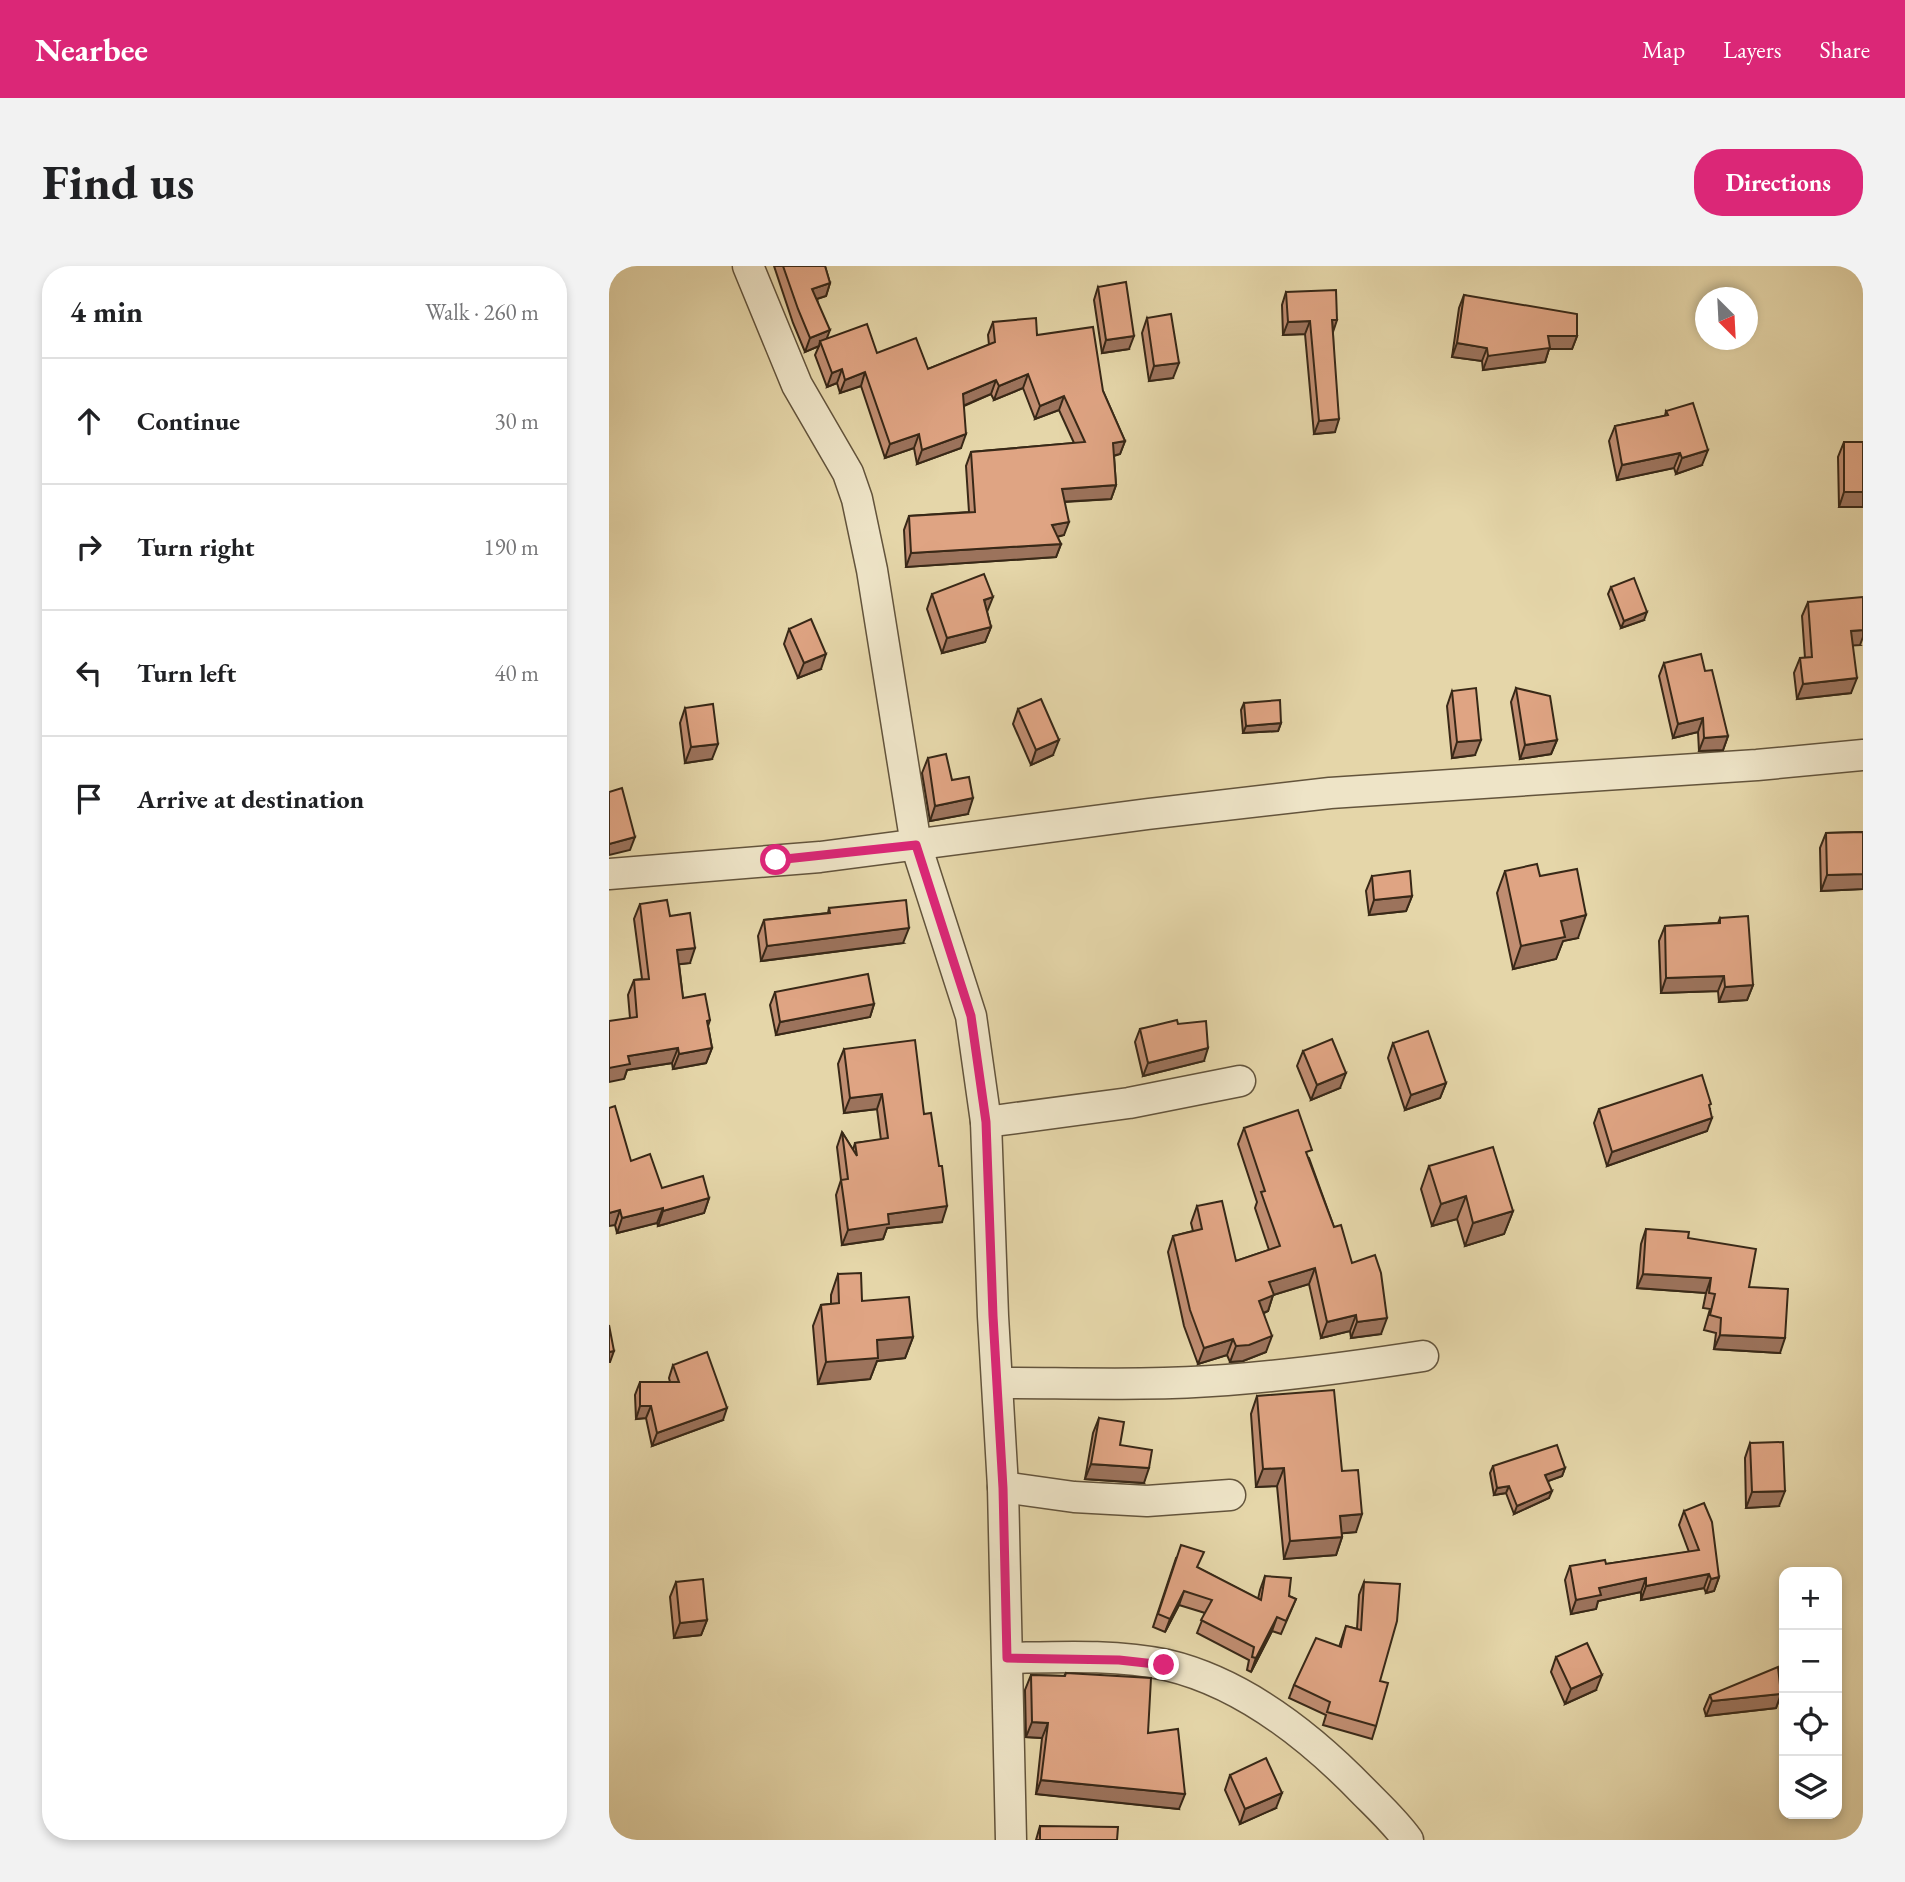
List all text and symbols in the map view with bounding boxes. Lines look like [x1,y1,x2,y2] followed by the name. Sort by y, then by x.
[35,28,148,71] text: Nearbee
[1642,34,1685,65] text: Map
[1723,34,1782,65] text: Layers
[1820,34,1870,65] text: Share
[1694,149,1863,216] button: Directions
[42,150,194,214] text: Find us
[1695,287,1758,350] north arrow
[70,292,143,331] text: 4 min
[425,297,539,327] text: Walk · 260 m
[70,402,108,440] icon: ahead
[137,404,240,438] text: Continue
[494,406,539,436] text: 30 m
[70,528,108,566] icon: right
[137,530,255,564] text: Turn right
[483,532,539,562] text: 190 m
[70,654,108,692] icon: left
[137,656,236,690] text: Turn left
[494,658,539,688] text: 40 m
[70,780,108,818] icon: arrive
[137,782,364,816] text: Arrive at destination
[760,844,791,875] route start
[1779,1567,1842,1819] map controls
[1779,1567,1842,1630] button: +
[1779,1630,1842,1693] button: −
[1148,1649,1179,1680] route end
[1779,1693,1842,1756] button: locate
[1779,1756,1842,1819] button: layers

